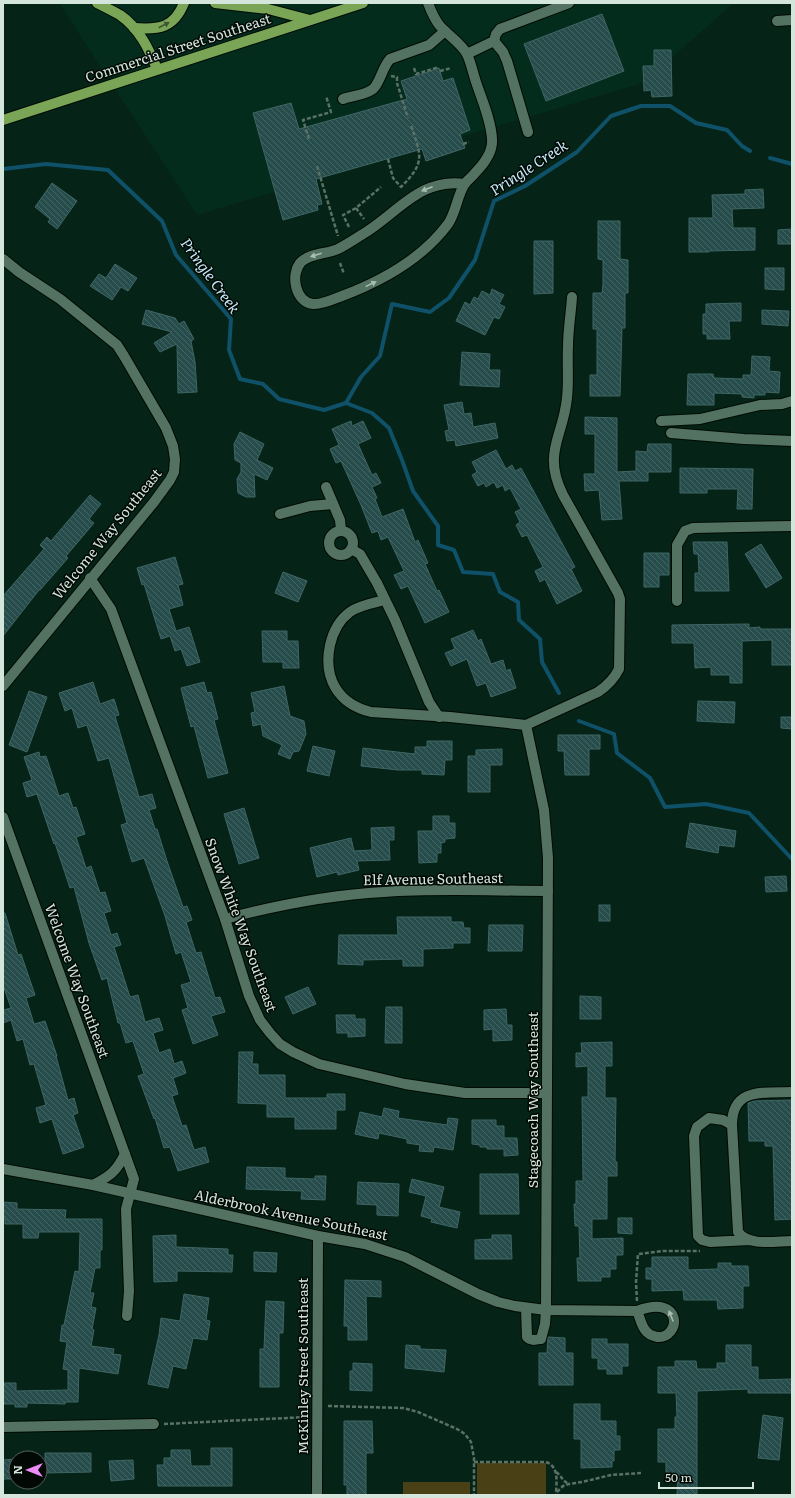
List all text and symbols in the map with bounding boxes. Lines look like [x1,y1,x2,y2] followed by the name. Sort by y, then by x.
[82,7,273,87] street label: Commercial Street Southeast
[159,22,170,29] one-way arrow
[485,132,572,201] water label: Pringle Creek
[420,187,432,193] one-way arrow
[176,232,247,318] water label: Pringle Creek
[310,252,322,258] one-way arrow
[365,281,377,287] one-way arrow
[47,463,166,603] street label: Welcome Way Southeast
[201,835,283,1015] street label: Snow White Way Southeast
[363,867,504,889] street label: Elf Avenue Southeast
[41,901,115,1061] street label: Welcome Way Southeast
[522,1011,542,1188] street label: Stagecoach Way Southeast
[193,1184,390,1244] street label: Alderbrook Avenue Southeast
[292,1277,312,1454] street label: McKinley Street Southeast
[668,1310,674,1322] one-way arrow
[8,1450,48,1490] north arrow
[659,1464,753,1490] scale bar
[9,1465,25,1475] text: N
[665,1468,692,1486] text: 50 m

